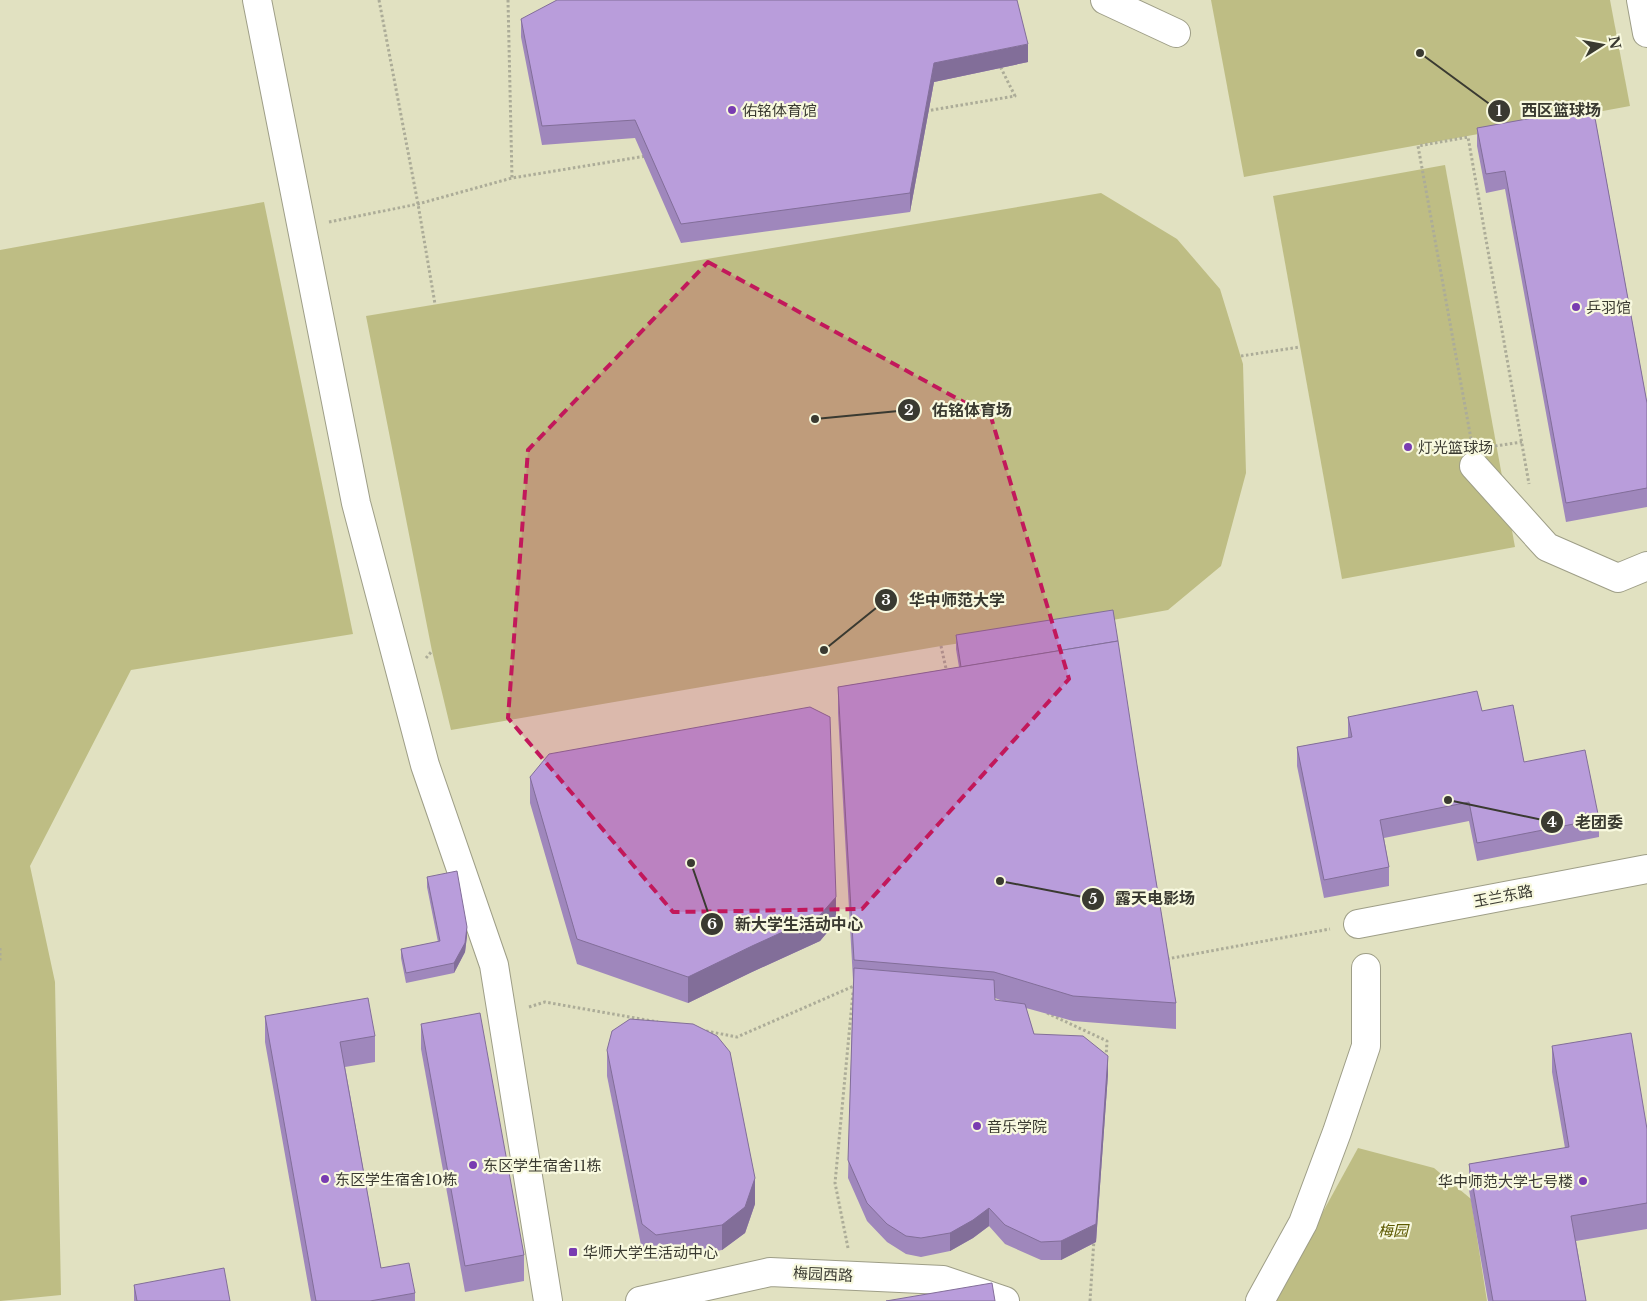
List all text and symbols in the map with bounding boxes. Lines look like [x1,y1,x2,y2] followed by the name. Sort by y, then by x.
[1577,20,1627,70] north arrow
[1605,34,1625,51] text: N
[1486,95,1611,126] callout: 西区篮球场
[1521,100,1601,120] text: 西区篮球场
[742,101,817,120] place label: 佑铭体育馆
[1496,101,1503,120] text: 1
[726,104,738,116] marker: 佑铭体育馆
[1586,298,1631,317] place label: 乒羽馆
[1570,301,1582,313] marker: 乒羽馆
[897,395,1022,426] callout: 佑铭体育场
[904,400,914,419] text: 2
[931,400,1012,420] text: 佑铭体育场
[1418,438,1493,457] place label: 灯光篮球场
[1402,441,1414,453] marker: 灯光篮球场
[874,585,1015,616] callout: 华中师范大学
[881,590,891,609] text: 3
[909,590,1005,610] text: 华中师范大学
[1540,806,1633,837] callout: 老团委
[1547,812,1557,831] text: 4
[1575,812,1623,832] text: 老团委
[1472,881,1534,911] street label: 玉兰东路
[1080,883,1205,914] callout: 露天电影场
[1115,888,1195,908] text: 露天电影场
[1089,889,1098,908] text: 5
[700,909,873,940] callout: 新大学生活动中心
[707,914,717,933] text: 6
[735,914,863,934] text: 新大学生活动中心
[987,1117,1047,1136] place label: 音乐学院
[971,1120,983,1132] marker: 音乐学院
[483,1156,601,1175] place label: 东区学生宿舍11栋
[467,1159,479,1171] marker: 东区学生宿舍11栋
[335,1170,457,1189] place label: 东区学生宿舍10栋
[1438,1172,1573,1191] place label: 华中师范大学七号楼
[319,1173,331,1185] marker: 东区学生宿舍10栋
[1577,1175,1589,1187] marker: 华中师范大学七号楼
[1378,1221,1410,1240] park label: 梅园
[583,1243,718,1262] place label: 华师大学生活动中心
[567,1246,579,1258] marker: 华师大学生活动中心
[793,1263,853,1285] street label: 梅园西路

